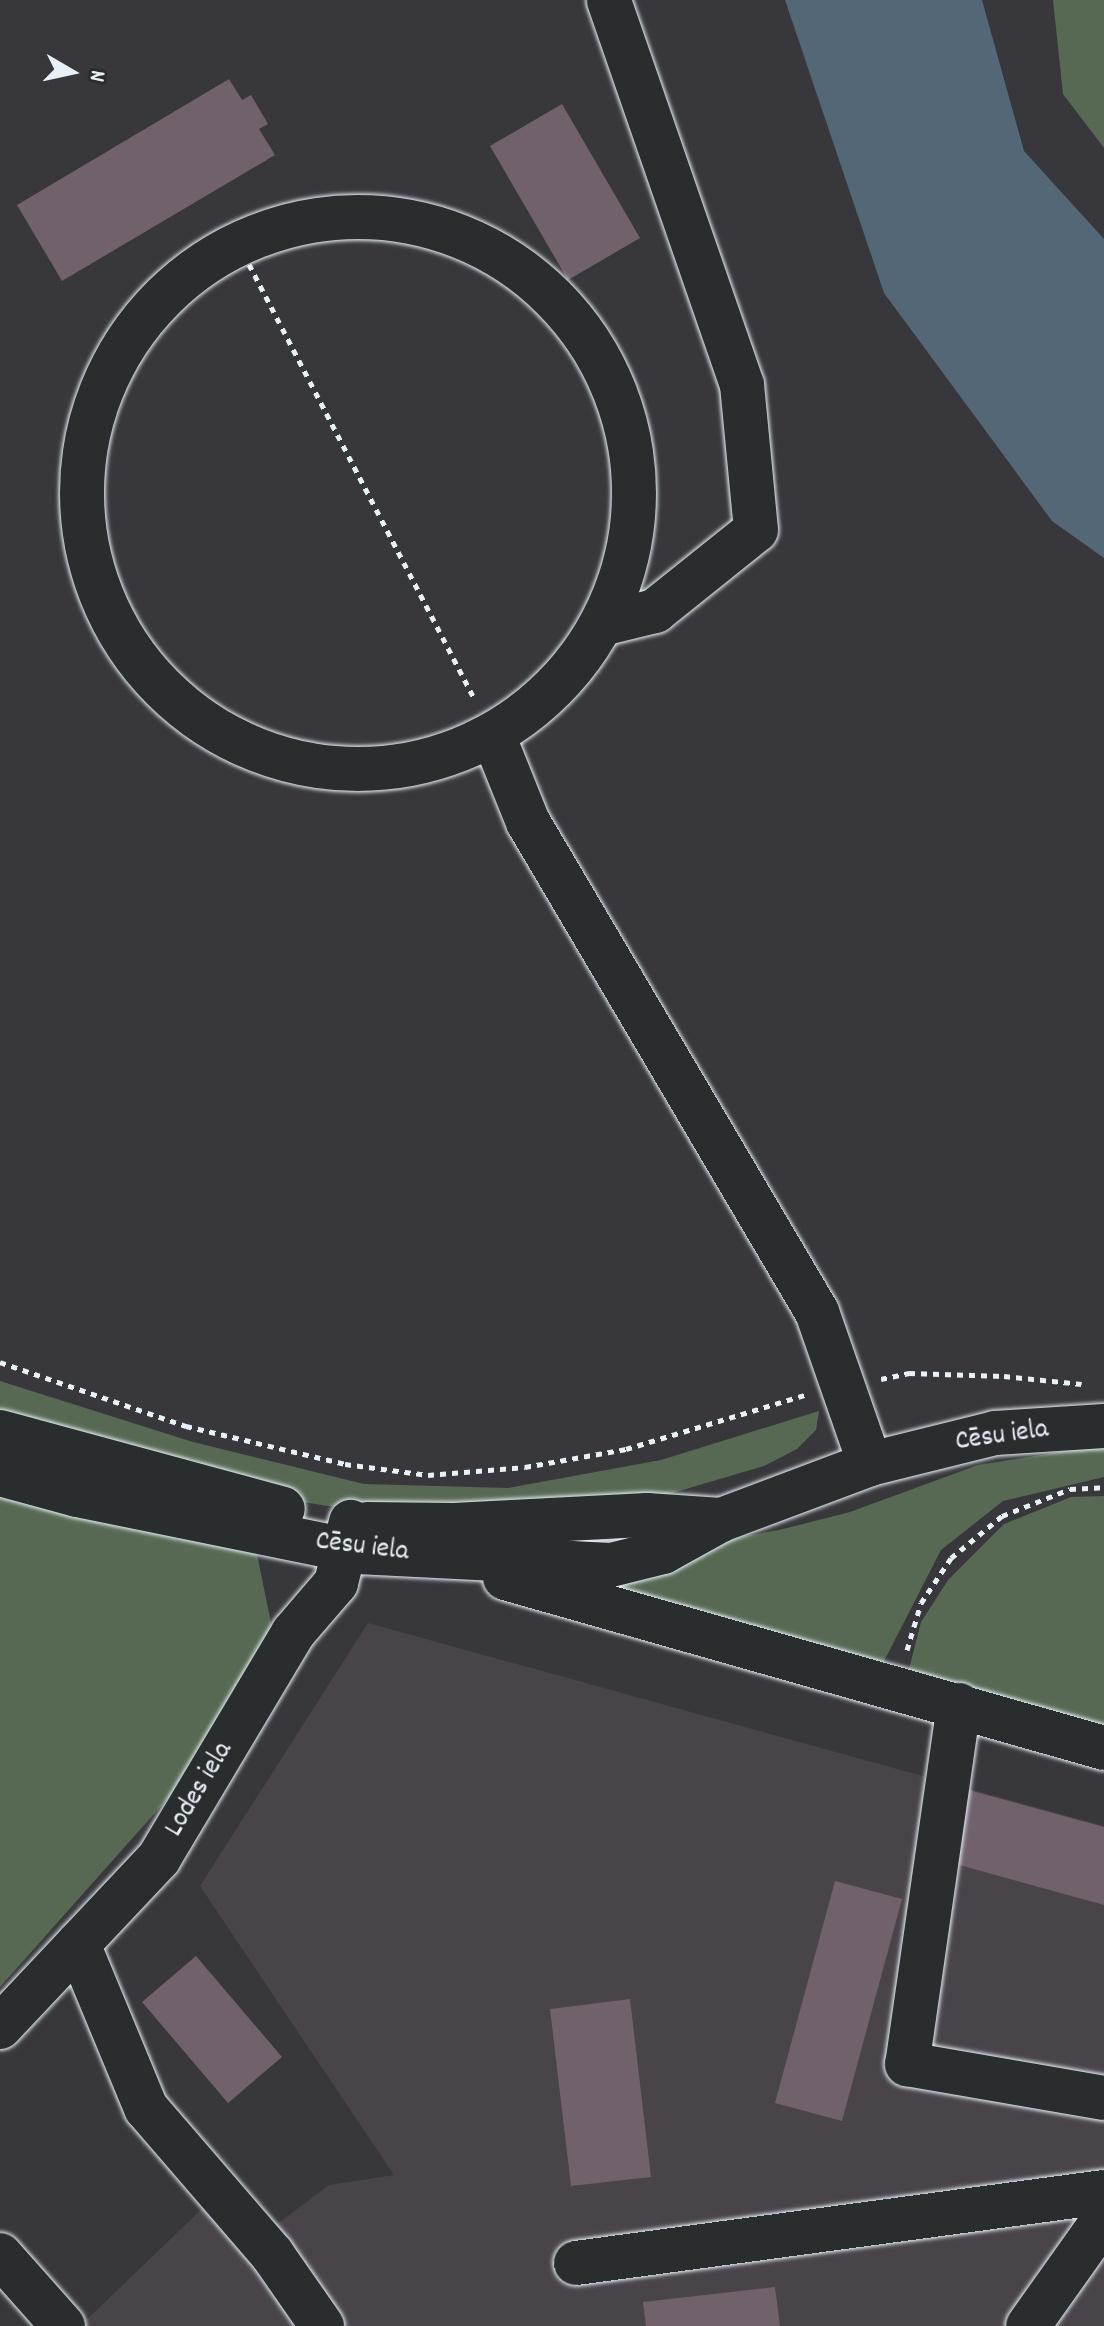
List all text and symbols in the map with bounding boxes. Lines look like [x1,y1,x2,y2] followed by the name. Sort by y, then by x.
[32,32,112,112] north arrow
[80,68,112,84] text: N
[953,1414,1051,1460] street label: Cēsu iela
[314,1526,410,1570] street label: Cēsu iela
[159,1736,241,1844] street label: Lodes iela

